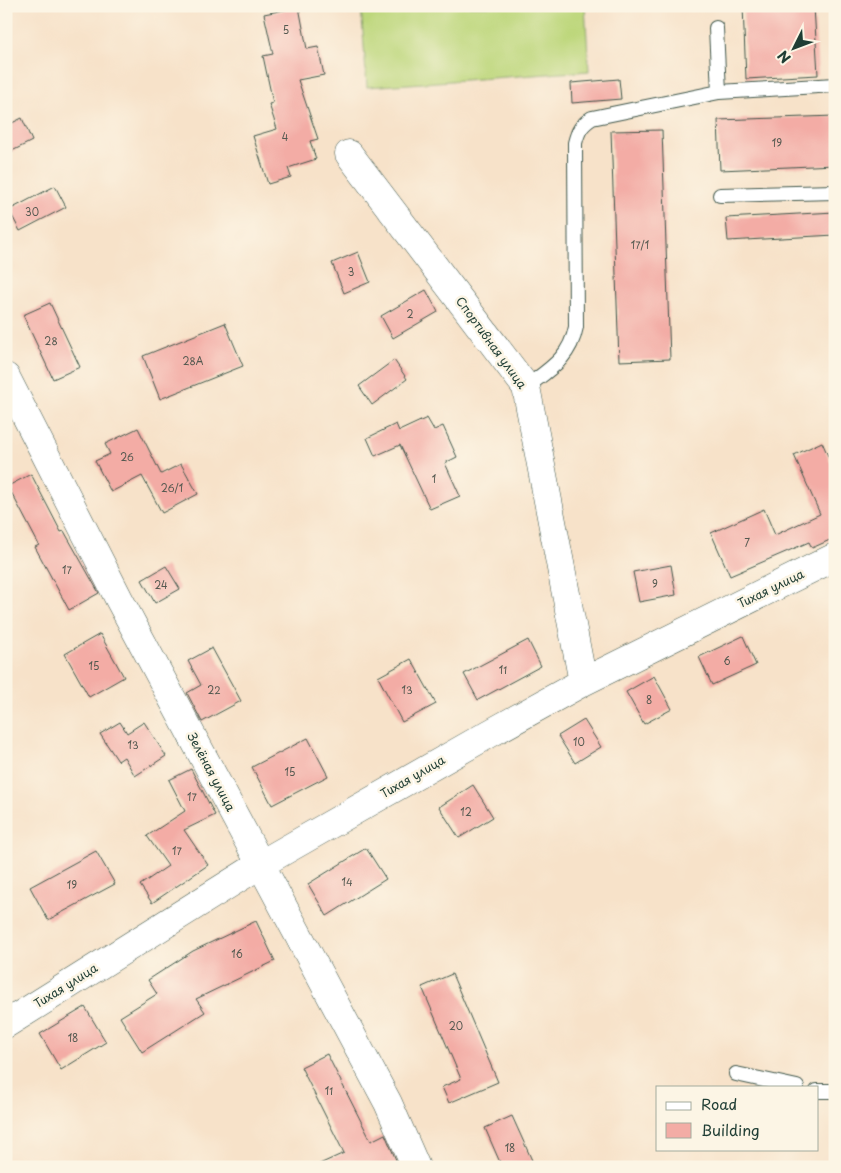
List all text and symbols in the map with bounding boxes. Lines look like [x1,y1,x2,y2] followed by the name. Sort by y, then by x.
[283,22,289,37] house number: 5
[768,22,818,72] north arrow
[772,46,795,68] text: N
[282,129,289,144] house number: 4
[772,135,782,150] house number: 19
[25,204,39,219] house number: 30
[631,237,649,252] house number: 17/1
[348,264,354,279] house number: 3
[452,293,532,393] street label: Спортивная улица
[406,306,414,321] house number: 2
[44,333,58,348] house number: 28
[183,353,204,368] house number: 28А
[120,449,134,464] house number: 26
[432,471,436,486] house number: 1
[161,480,183,495] house number: 26/1
[744,535,750,550] house number: 7
[62,562,73,577] house number: 17
[734,564,807,612] street label: Тихая улица
[652,576,658,591] house number: 9
[154,577,168,592] house number: 24
[723,653,731,668] house number: 6
[89,658,99,673] house number: 15
[499,662,507,677] house number: 11
[207,682,221,697] house number: 22
[401,682,413,697] house number: 13
[646,692,652,707] house number: 8
[183,729,240,815] street label: Зелёная улица
[573,734,585,749] house number: 10
[127,737,139,752] house number: 13
[377,750,449,802] street label: Тихая улица
[285,764,295,779] house number: 15
[187,789,198,804] house number: 17
[460,804,472,819] house number: 12
[172,843,183,858] house number: 17
[341,874,353,889] house number: 14
[67,877,77,892] house number: 19
[231,946,243,961] house number: 16
[30,958,101,1012] street label: Тихая улица
[449,1018,463,1033] house number: 20
[68,1030,78,1045] house number: 18
[325,1083,333,1098] house number: 11
[656,1086,818,1150] legend
[701,1092,737,1115] text: Road
[701,1118,760,1141] text: Building
[505,1140,515,1155] house number: 18

